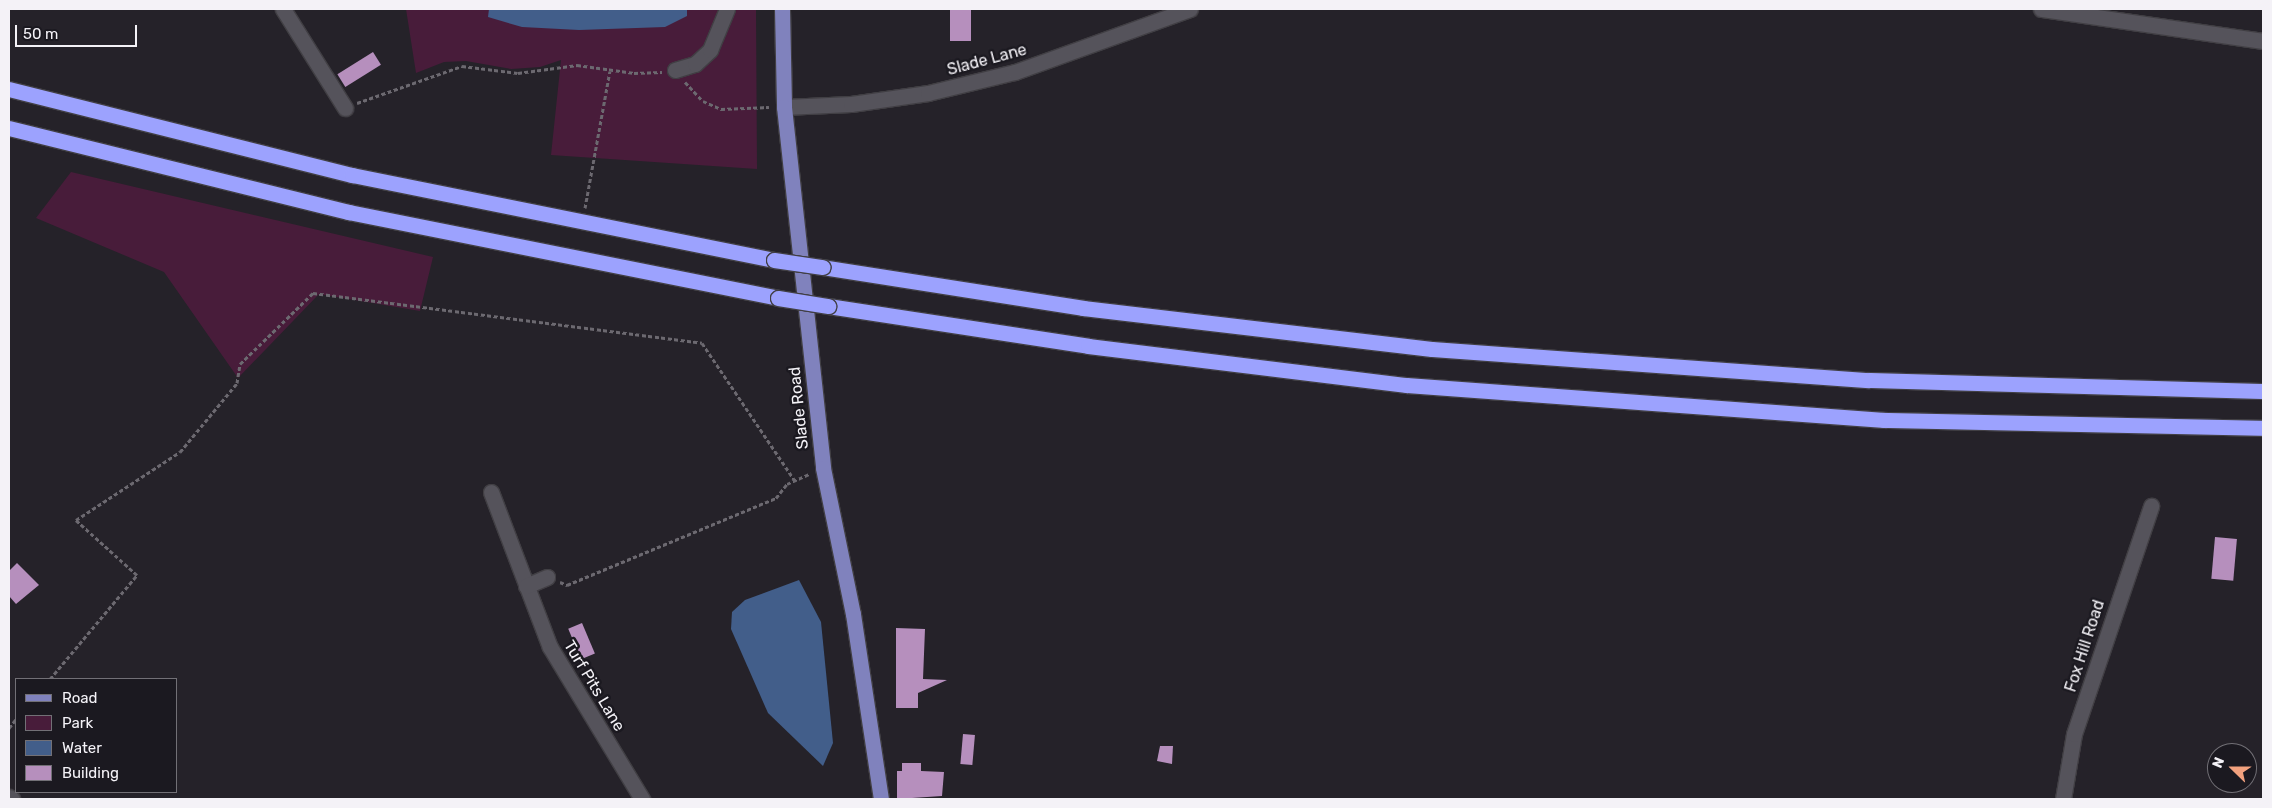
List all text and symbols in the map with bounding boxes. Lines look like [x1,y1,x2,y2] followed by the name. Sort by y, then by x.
[18,15,140,47] scale bar
[23,25,58,43] text: 50 m
[945,40,1029,80] street label: Slade Lane
[785,366,813,450] street label: Slade Road
[2061,598,2109,694] street label: Fox Hill Road
[559,637,629,735] street label: Turf Pits Lane
[15,678,178,793] legend
[62,689,98,707] text: Road
[62,714,93,732] text: Park
[62,739,102,757] text: Water
[2207,743,2257,793] north arrow
[2209,755,2228,770] text: N
[62,764,119,782] text: Building

